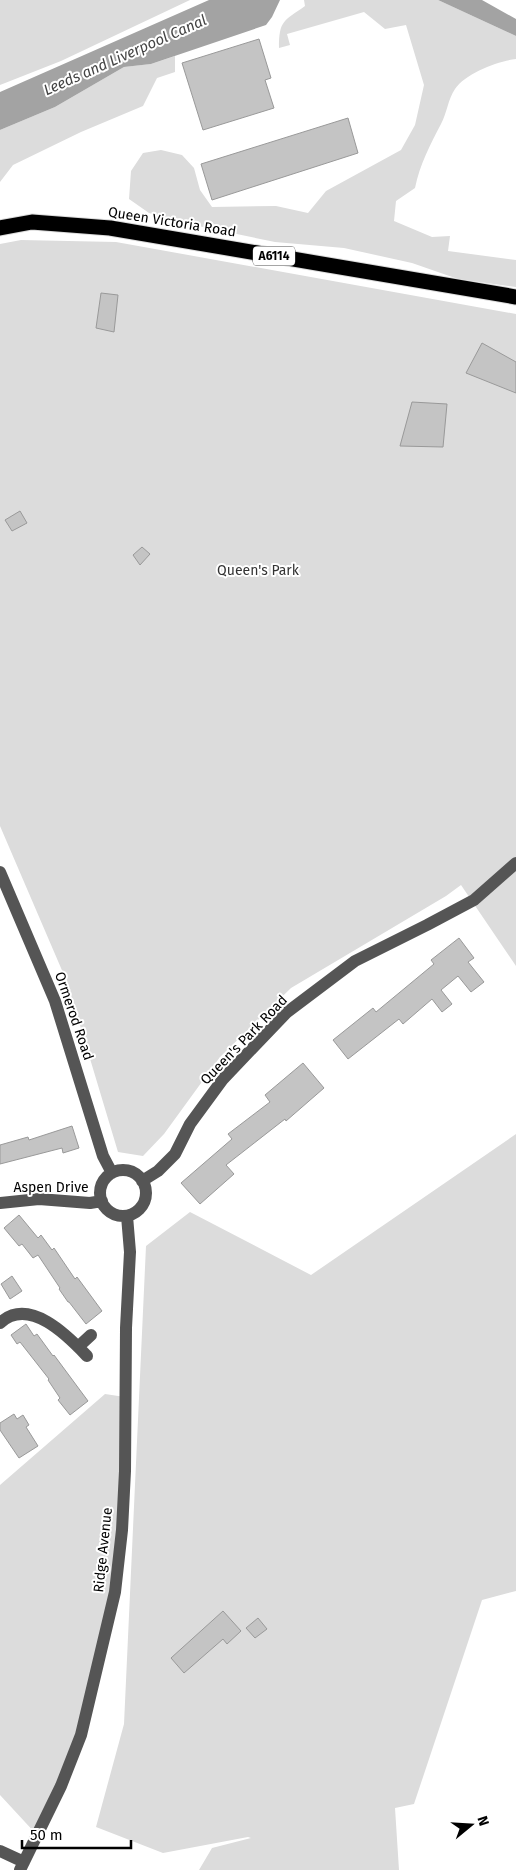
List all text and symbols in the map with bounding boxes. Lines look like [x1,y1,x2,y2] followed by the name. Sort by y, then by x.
[41,11,209,99] water label: Leeds and Liverpool Canal
[107,203,237,241] street label: Queen Victoria Road
[253,247,295,266] road number: A6114
[217,562,300,579] park label: Queen's Park
[51,970,97,1062] street label: Ormerod Road
[197,992,291,1088] street label: Queen's Park Road
[13,1179,89,1196] street label: Aspen Drive
[90,1507,116,1593] street label: Ridge Avenue
[446,1800,496,1850] north arrow
[473,1814,492,1828] text: N
[22,1818,131,1850] scale bar
[30,1826,63,1844] text: 50 m

